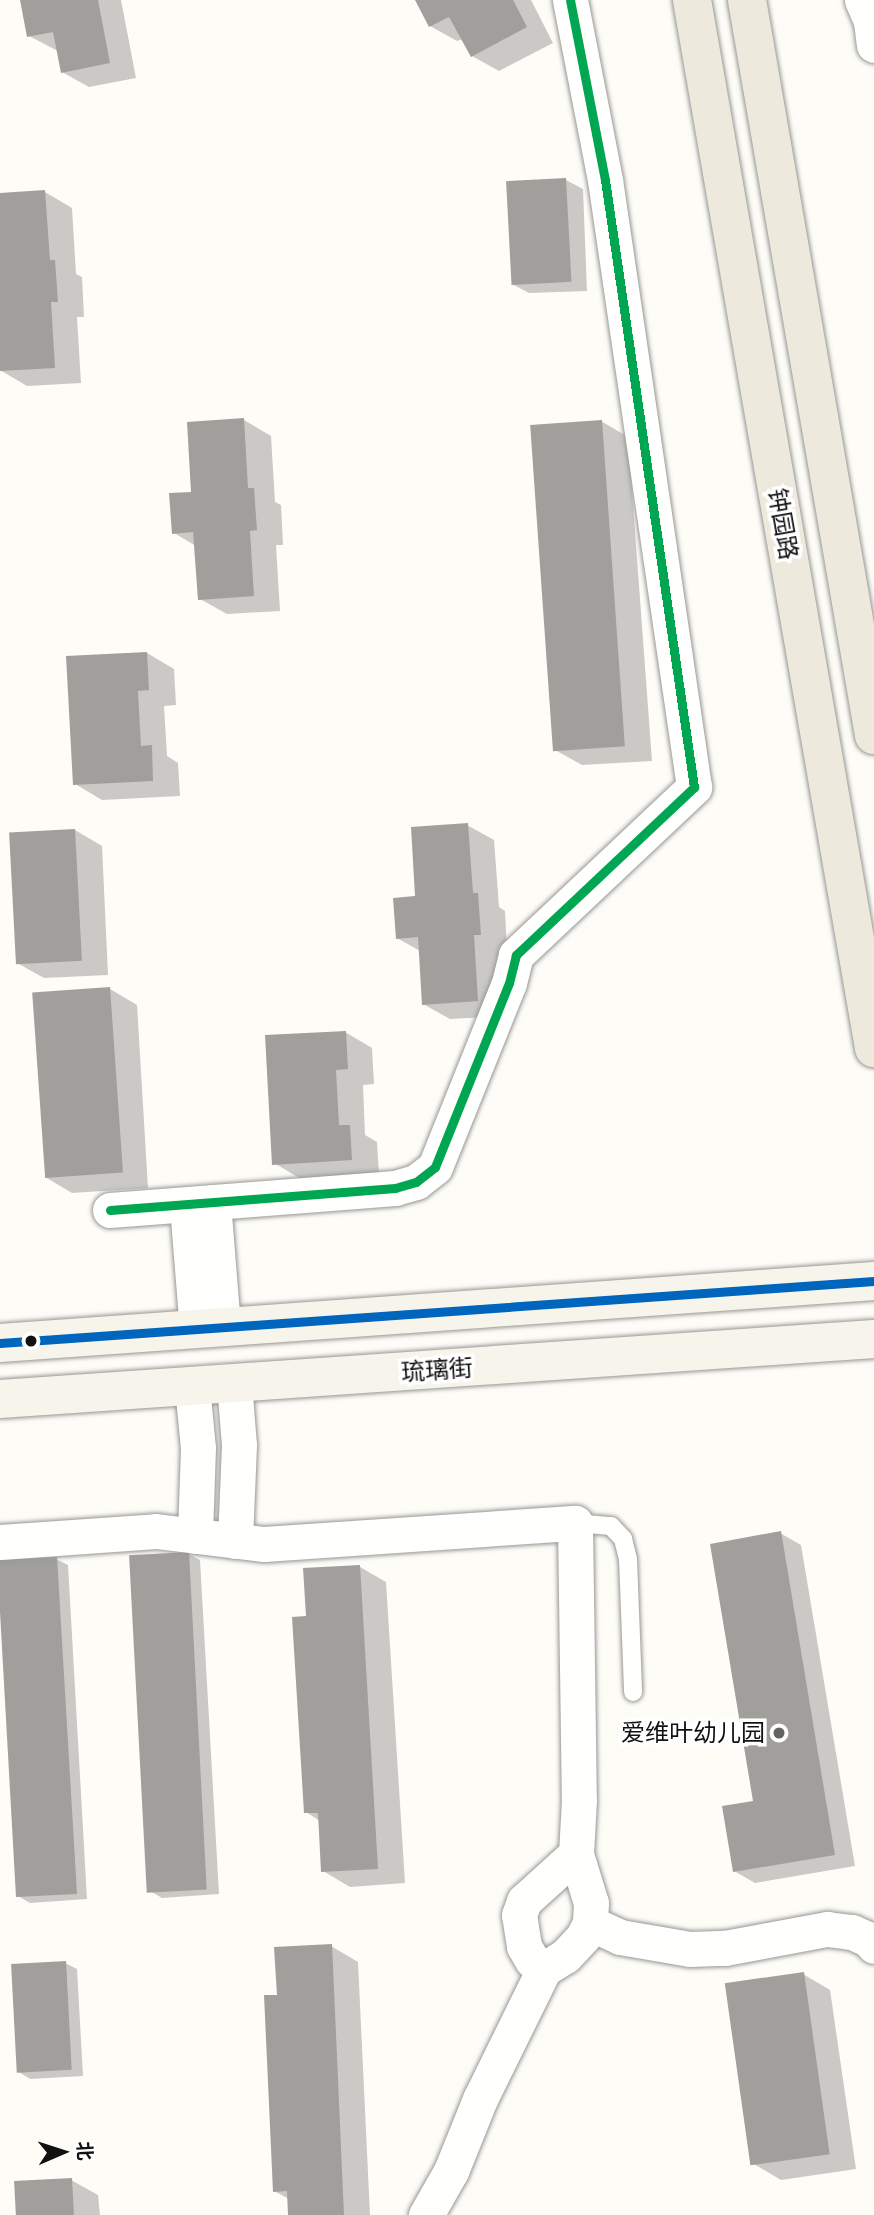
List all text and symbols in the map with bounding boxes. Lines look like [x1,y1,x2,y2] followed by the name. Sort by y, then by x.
[763,486,803,562] street label: 钟园路
[24,1334,38,1348] unlabelled marker
[400,1353,474,1387] street label: 琉璃街
[621,1719,765,1747] place label: 爱维叶幼儿园
[771,1725,787,1741] marker: 爱维叶幼儿园
[28,2117,98,2187] north arrow
[73,2141,95,2161] text: 北

